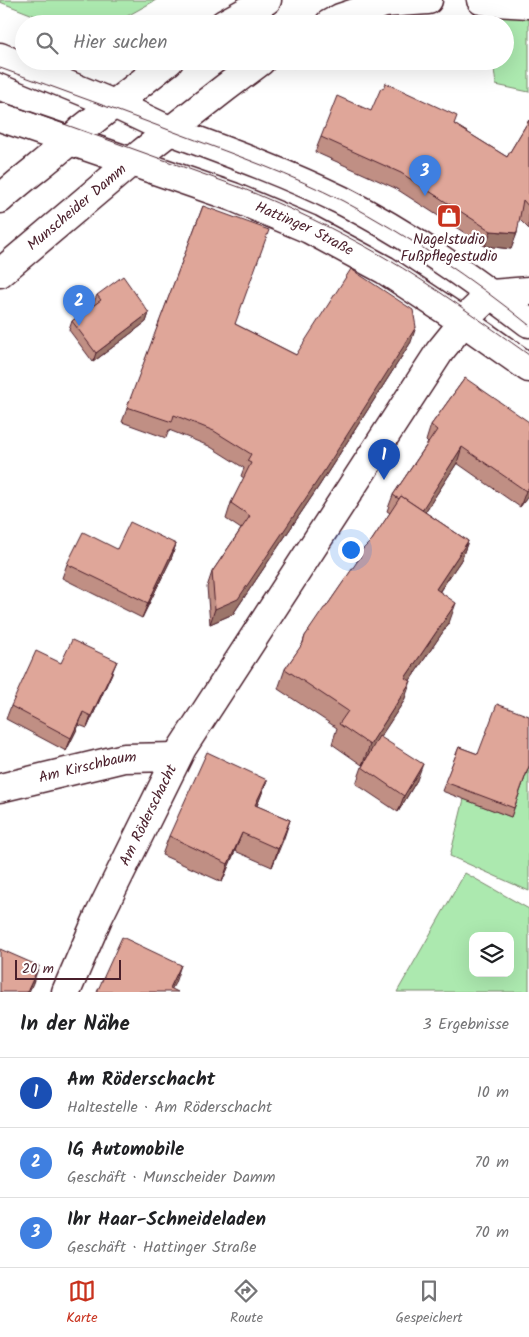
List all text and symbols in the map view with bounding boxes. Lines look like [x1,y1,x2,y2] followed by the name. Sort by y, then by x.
[15,15,514,70] search box
[73,28,167,58] text: Hier suchen
[33,29,61,57] icon: search
[409,155,441,196] pin: 3
[22,158,132,257] street label: Munscheider Damm
[251,196,358,263] street label: Hattinger Straße
[436,203,462,229] shop icon: Nagelstudio Fußpflegestudio
[400,228,498,269] place label: Nagelstudio Fußpflegestudio
[63,285,95,326] pin: 2
[368,439,400,480] pin: 1
[338,537,364,563] your location
[36,746,137,790] street label: Am Kirschbaum
[113,760,184,870] street label: Am Röderschacht
[469,932,514,977] map controls
[469,932,514,977] button: layers
[15,957,121,980] scale bar
[22,958,54,980] text: 20 m
[20,1008,130,1041] text: In der Nähe
[422,1012,509,1037] text: 3 Ergebnisse
[67,1065,215,1095] text: Am Röderschacht
[34,1080,38,1105] text: 1
[477,1080,509,1105] text: 10 m
[67,1095,272,1120] text: Haltestelle · Am Röderschacht
[67,1135,184,1165] text: IG Automobile
[31,1150,41,1175] text: 2
[474,1150,509,1175] text: 70 m
[67,1165,275,1190] text: Geschäft · Munscheider Damm
[67,1205,266,1235] text: Ihr Haar-Schneideladen
[32,1220,40,1245] text: 3
[474,1220,509,1245] text: 70 m
[67,1235,256,1260] text: Geschäft · Hattinger Straße
[66,1277,97,1329] tab: Karte
[230,1277,263,1329] tab: Route
[395,1277,463,1329] tab: Gespeichert

